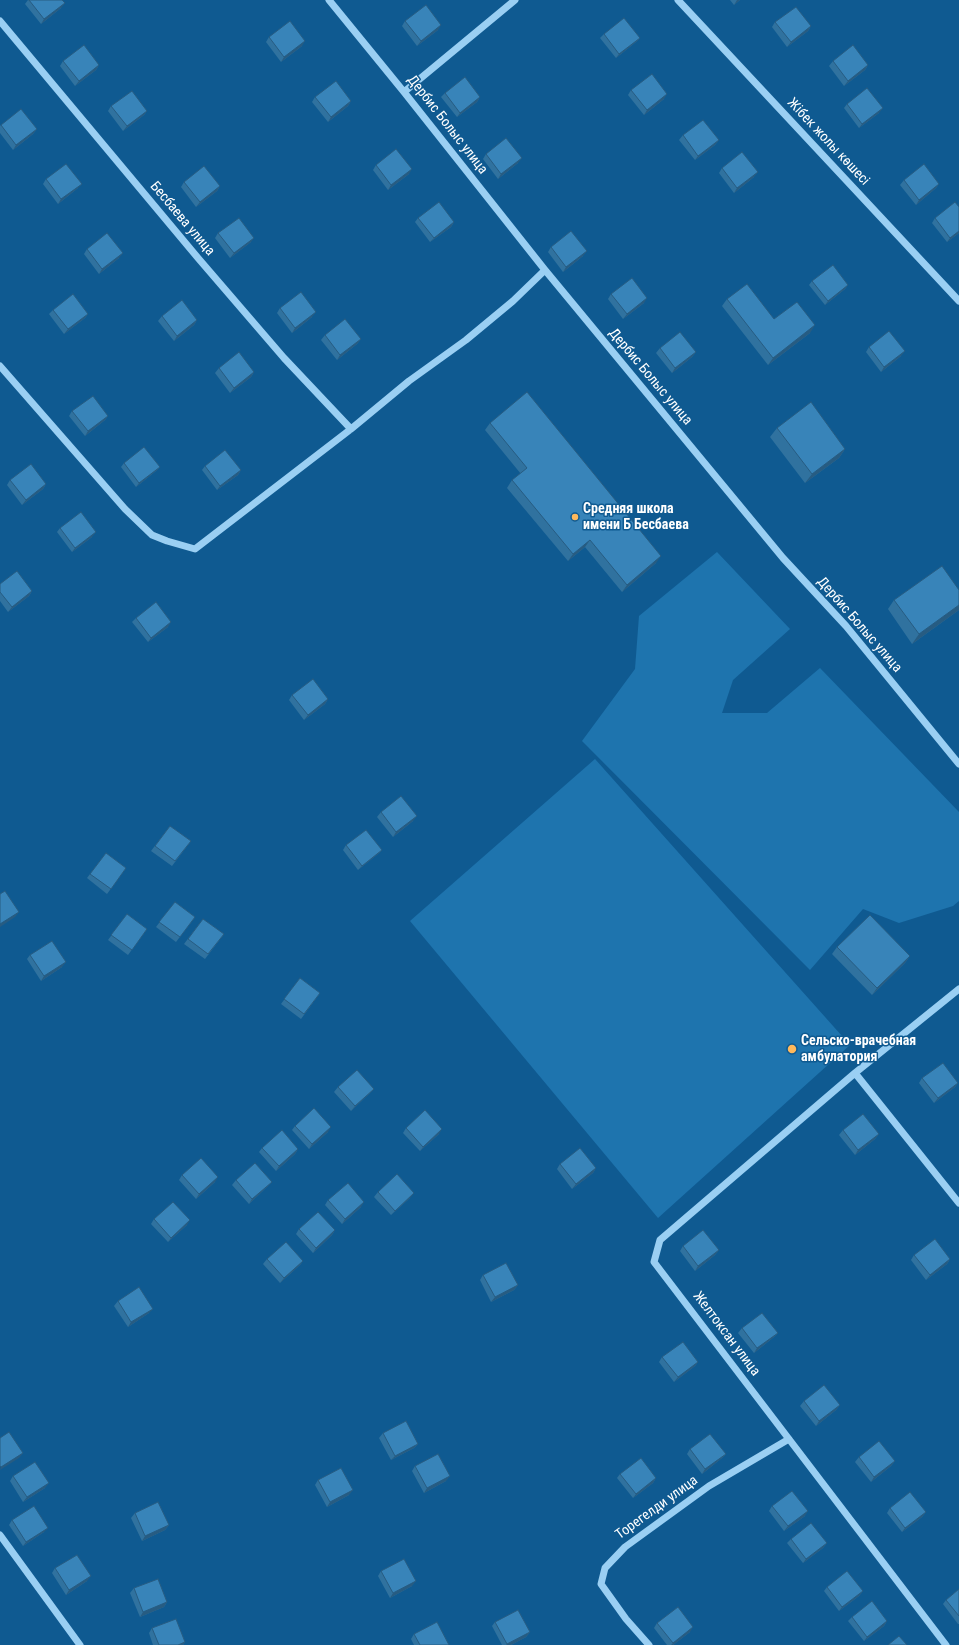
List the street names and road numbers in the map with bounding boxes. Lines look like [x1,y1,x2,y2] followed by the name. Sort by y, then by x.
[403,72,491,178] street label: Дербис Болыс улица
[783,95,873,189] street label: Жібек жолы көшесі
[146,179,218,259] street label: Бесбаева улица
[605,325,695,429] street label: Дербис Болыс улица
[813,574,905,676] street label: Дербис Болыс улица
[689,1288,763,1380] street label: Желтоксан улица
[613,1473,701,1543] street label: Торегелди улица

